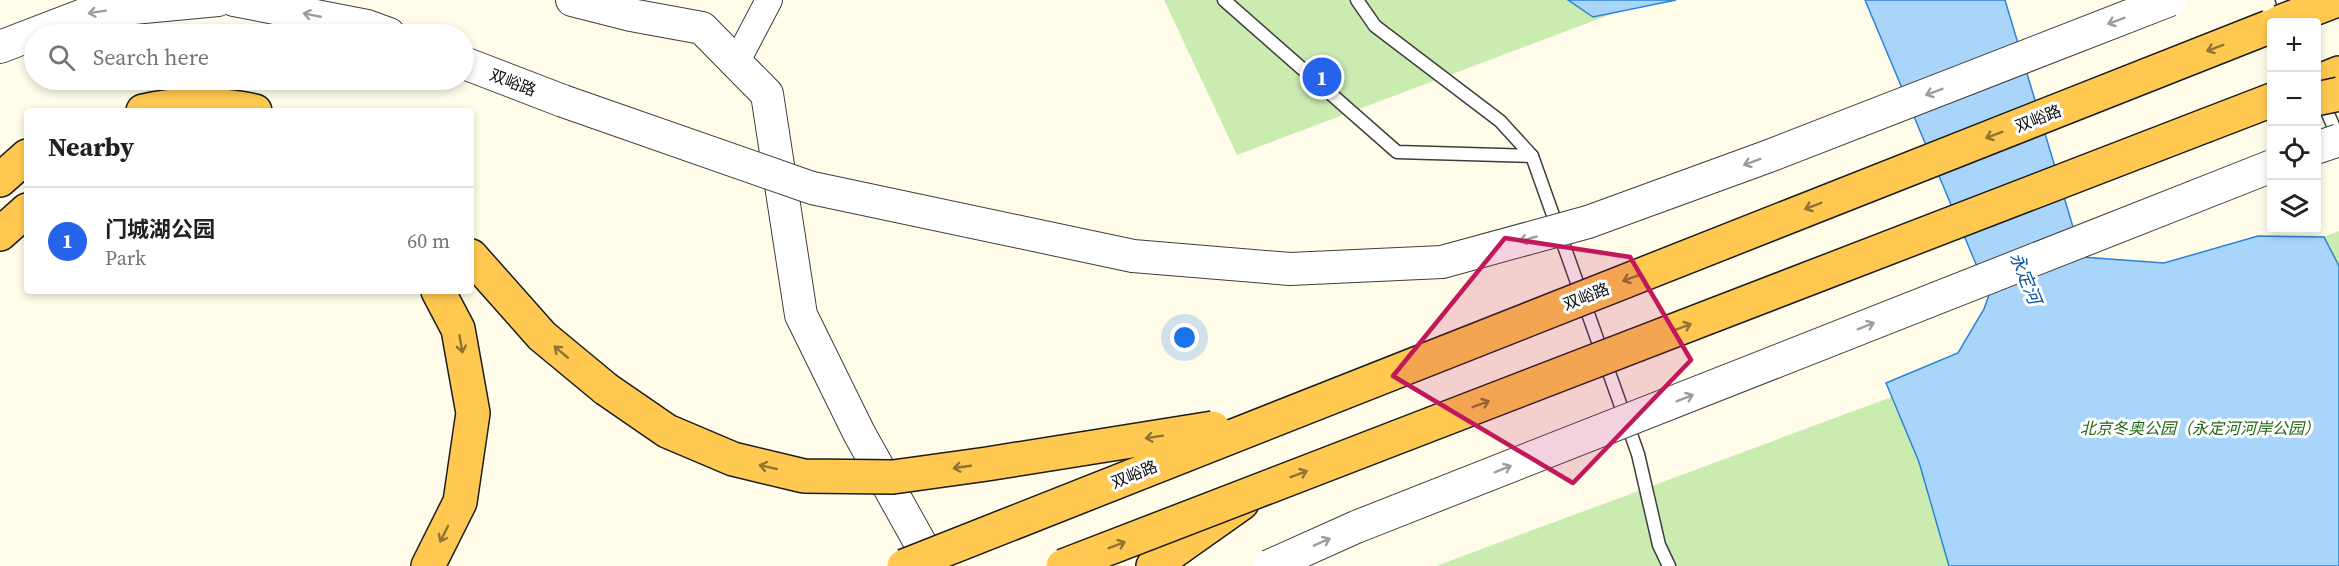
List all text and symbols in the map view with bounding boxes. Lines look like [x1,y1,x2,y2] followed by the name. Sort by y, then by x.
[87,7,107,18] one-way arrow
[303,9,322,20] one-way arrow
[2107,16,2126,27] one-way arrow
[2267,18,2321,234] map controls
[2267,18,2321,72] button: +
[24,24,474,90] search box
[45,41,78,74] icon: search
[93,42,209,72] text: Search here
[2206,43,2224,54] one-way arrow
[1302,54,1342,100] pin: 1
[487,63,539,101] street label: 双峪路
[2267,72,2321,126] button: −
[1925,87,1944,98] one-way arrow
[2012,99,2064,137] street label: 双峪路
[2267,126,2321,180] button: locate
[48,129,134,165] text: Nearby
[1985,130,2004,141] one-way arrow
[1743,157,1762,168] one-way arrow
[2267,180,2321,234] button: layers
[1804,202,1822,213] one-way arrow
[105,214,215,244] text: 门城湖公园
[62,227,73,255] text: 1
[407,227,450,255] text: 60 m
[1519,233,1538,245] one-way arrow
[105,244,146,272] text: Park
[2004,248,2049,310] water label: 永定河
[1622,273,1641,284] one-way arrow
[1560,277,1612,315] street label: 双峪路
[1673,320,1692,331] one-way arrow
[1856,320,1875,331] one-way arrow
[1170,323,1199,352] your location
[456,334,467,354] one-way arrow
[554,345,569,359] one-way arrow
[1675,392,1693,403] one-way arrow
[1471,398,1490,409] one-way arrow
[2080,417,2320,439] park label: 北京冬奥公园（永定河河岸公园）
[1145,432,1165,443] one-way arrow
[1108,455,1160,493] street label: 双峪路
[759,461,778,473] one-way arrow
[952,462,972,473] one-way arrow
[1494,463,1512,474] one-way arrow
[1289,468,1308,479] one-way arrow
[438,524,449,542] one-way arrow
[1313,536,1331,547] one-way arrow
[1108,539,1126,550] one-way arrow

